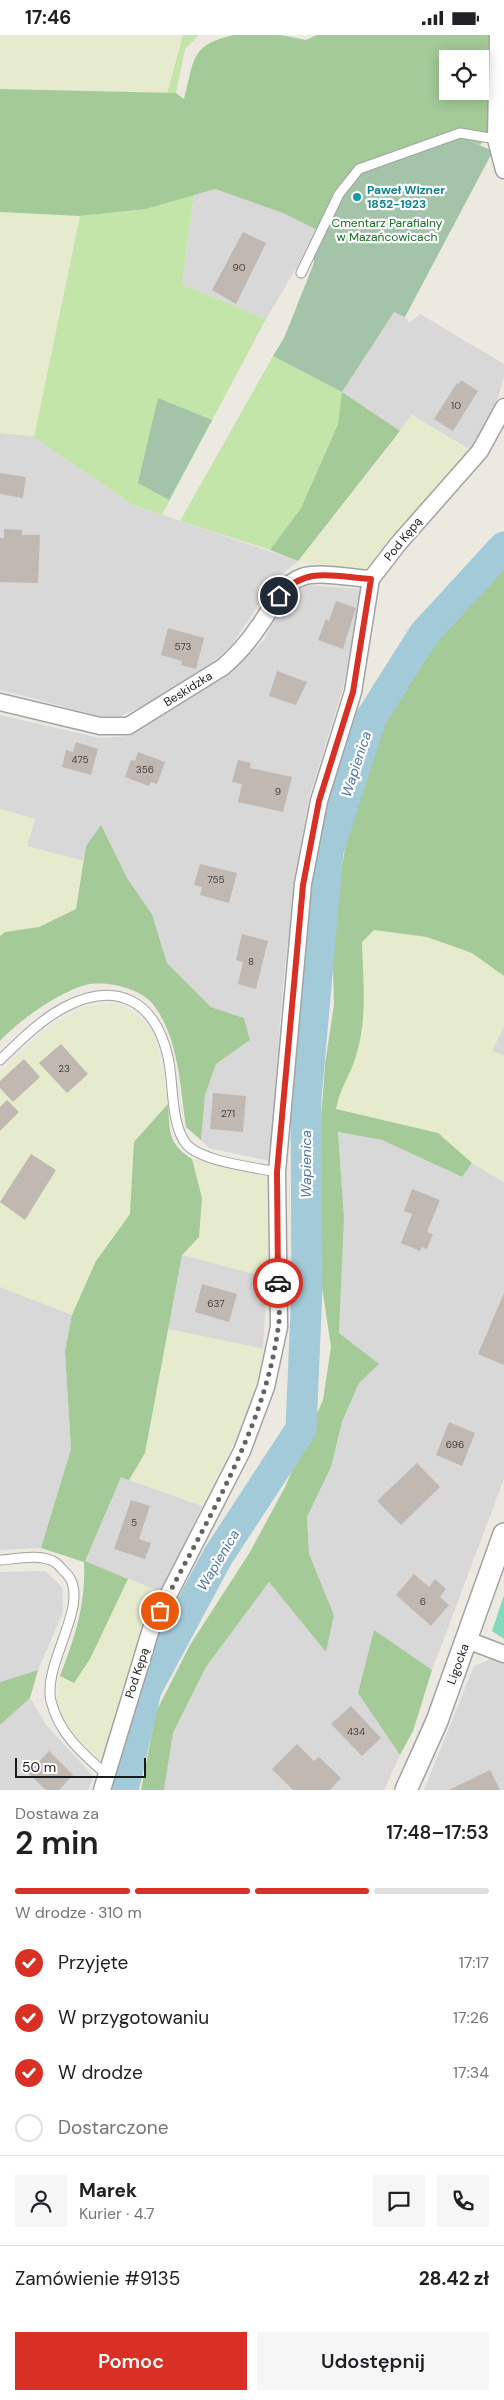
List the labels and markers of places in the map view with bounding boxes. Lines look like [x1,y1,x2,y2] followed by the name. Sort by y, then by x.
[367,182,445,212] place label: Paweł Wizner 1852-1923
[351,191,363,203] marker: Paweł Wizner 1852-1923
[258,575,300,617] pin
[139,1590,181,1632] pin

